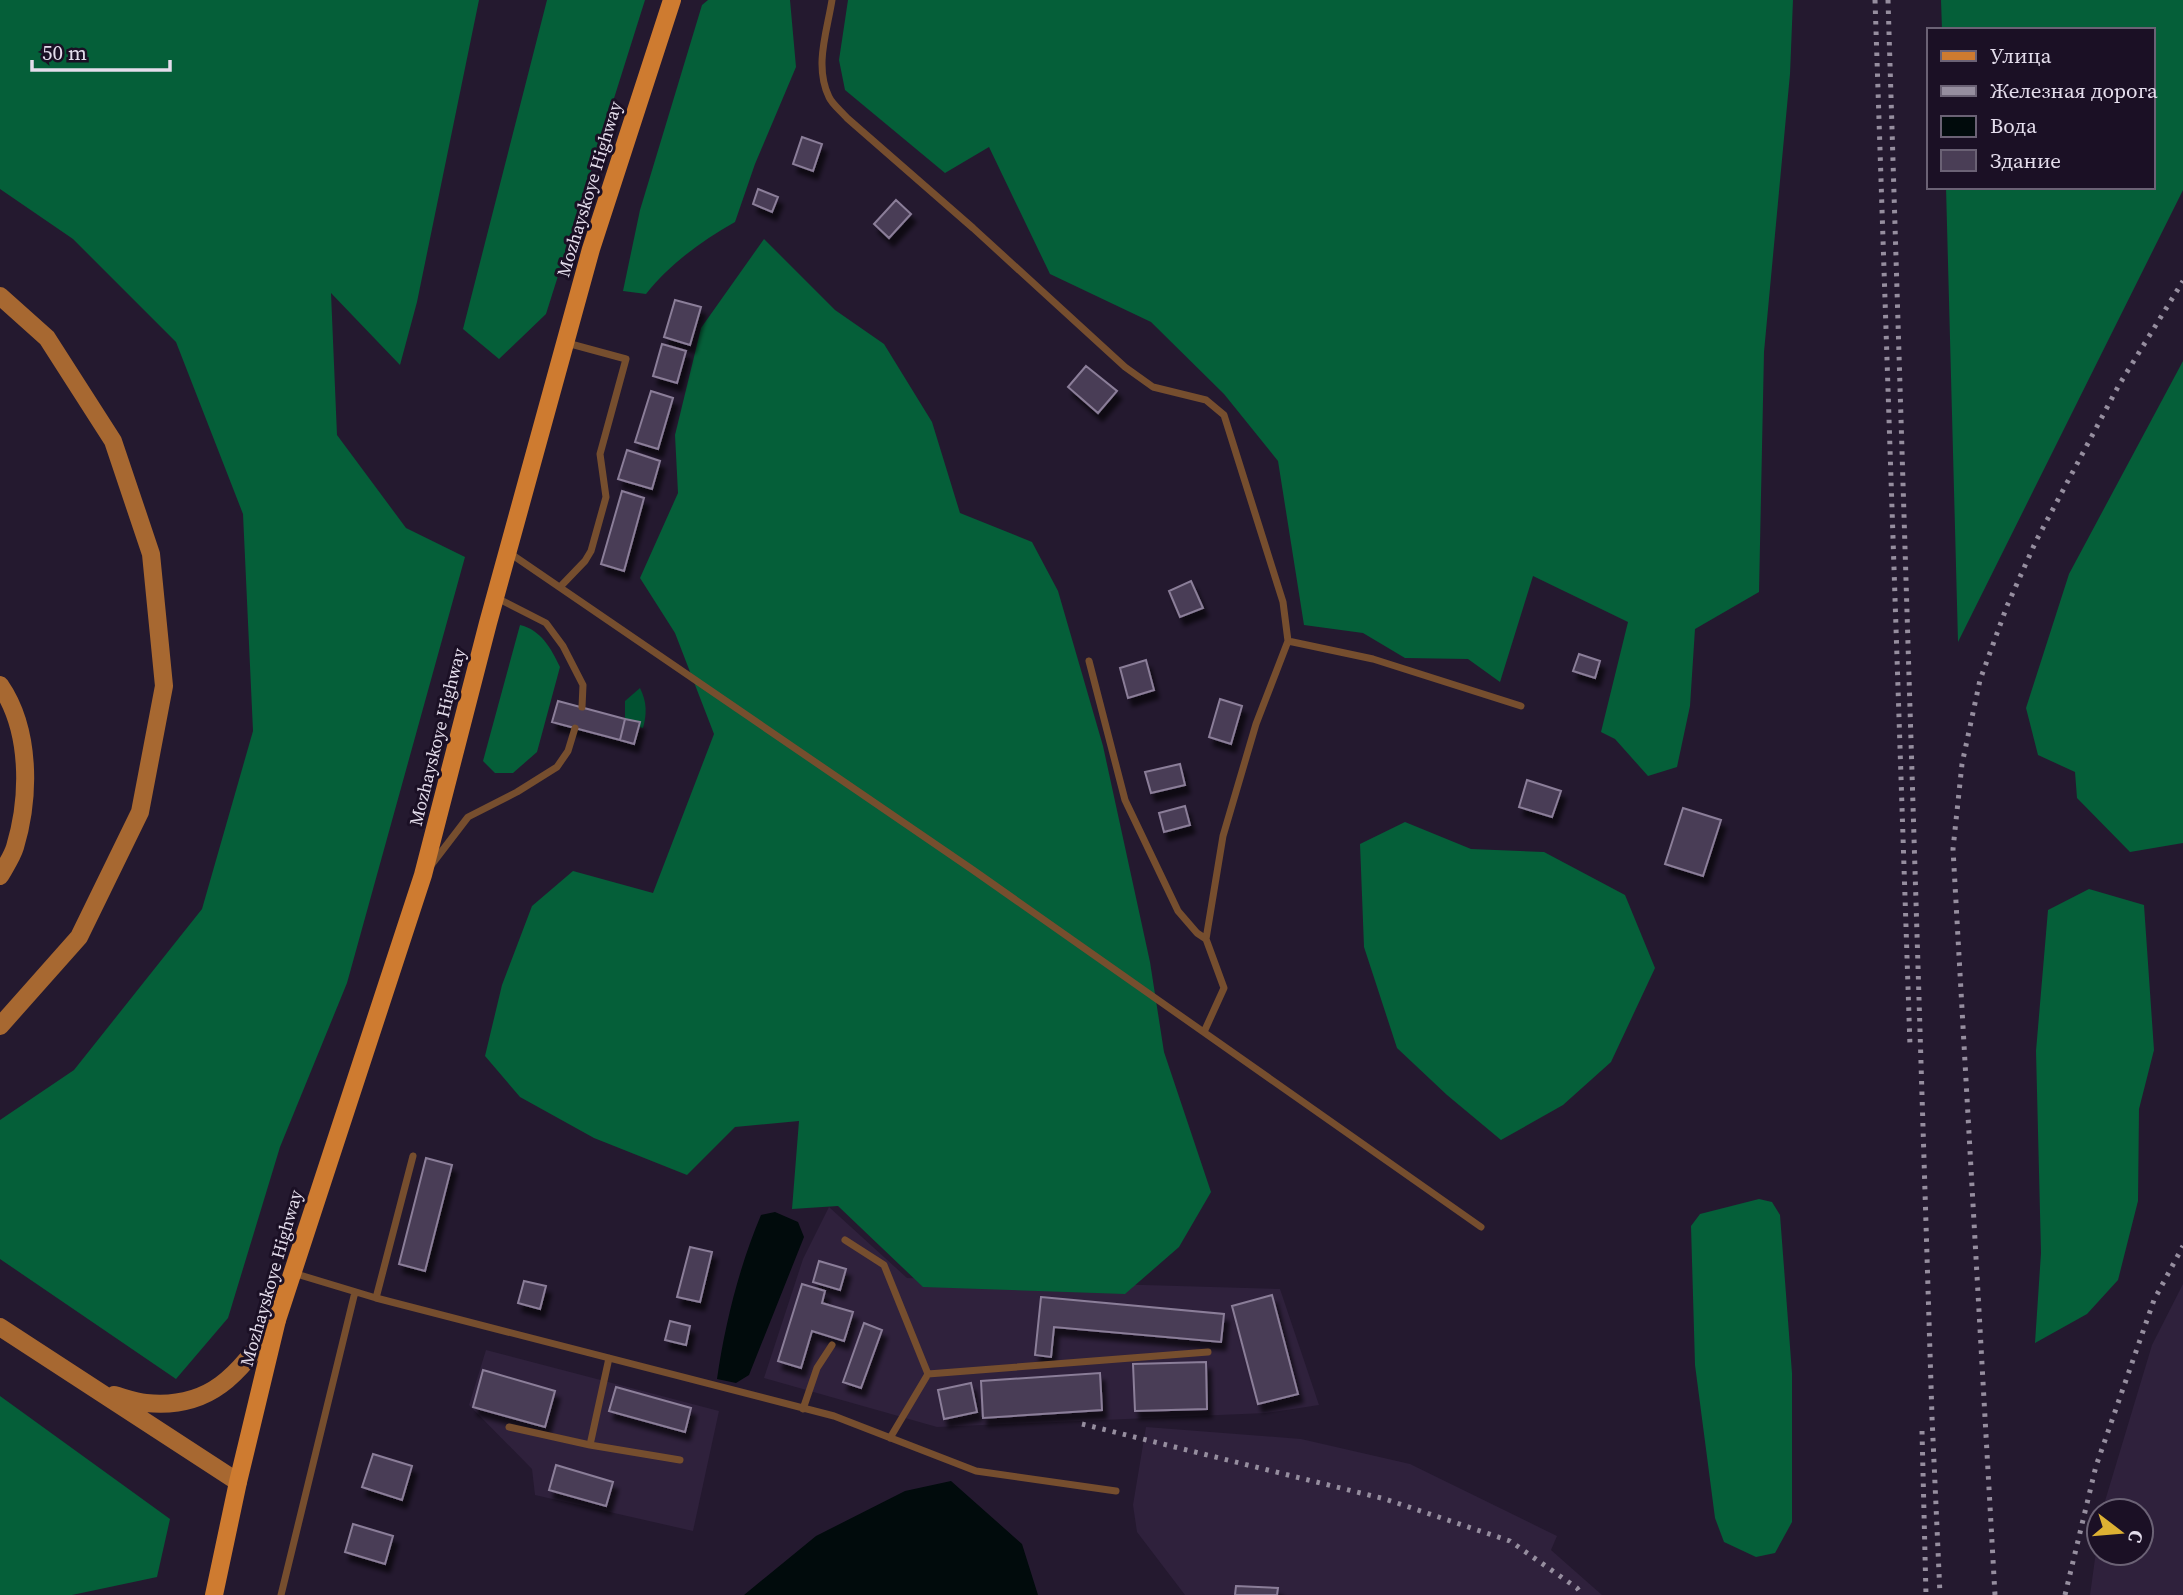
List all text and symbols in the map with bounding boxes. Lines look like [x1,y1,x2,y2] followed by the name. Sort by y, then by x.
[32,28,170,72] scale bar
[1927,28,2155,189] legend
[42,38,87,67] text: 50 m
[1990,41,2052,70] text: Улица
[1990,76,2158,105] text: Железная дорога
[550,97,628,280] street label: Mozhayskoye Highway
[1990,111,2037,140] text: Вода
[1990,146,2061,175] text: Здание
[403,645,471,829] street label: Mozhayskoye Highway
[234,1186,308,1369] street label: Mozhayskoye Highway
[2085,1497,2155,1567] north arrow
[2122,1527,2150,1546] text: С

